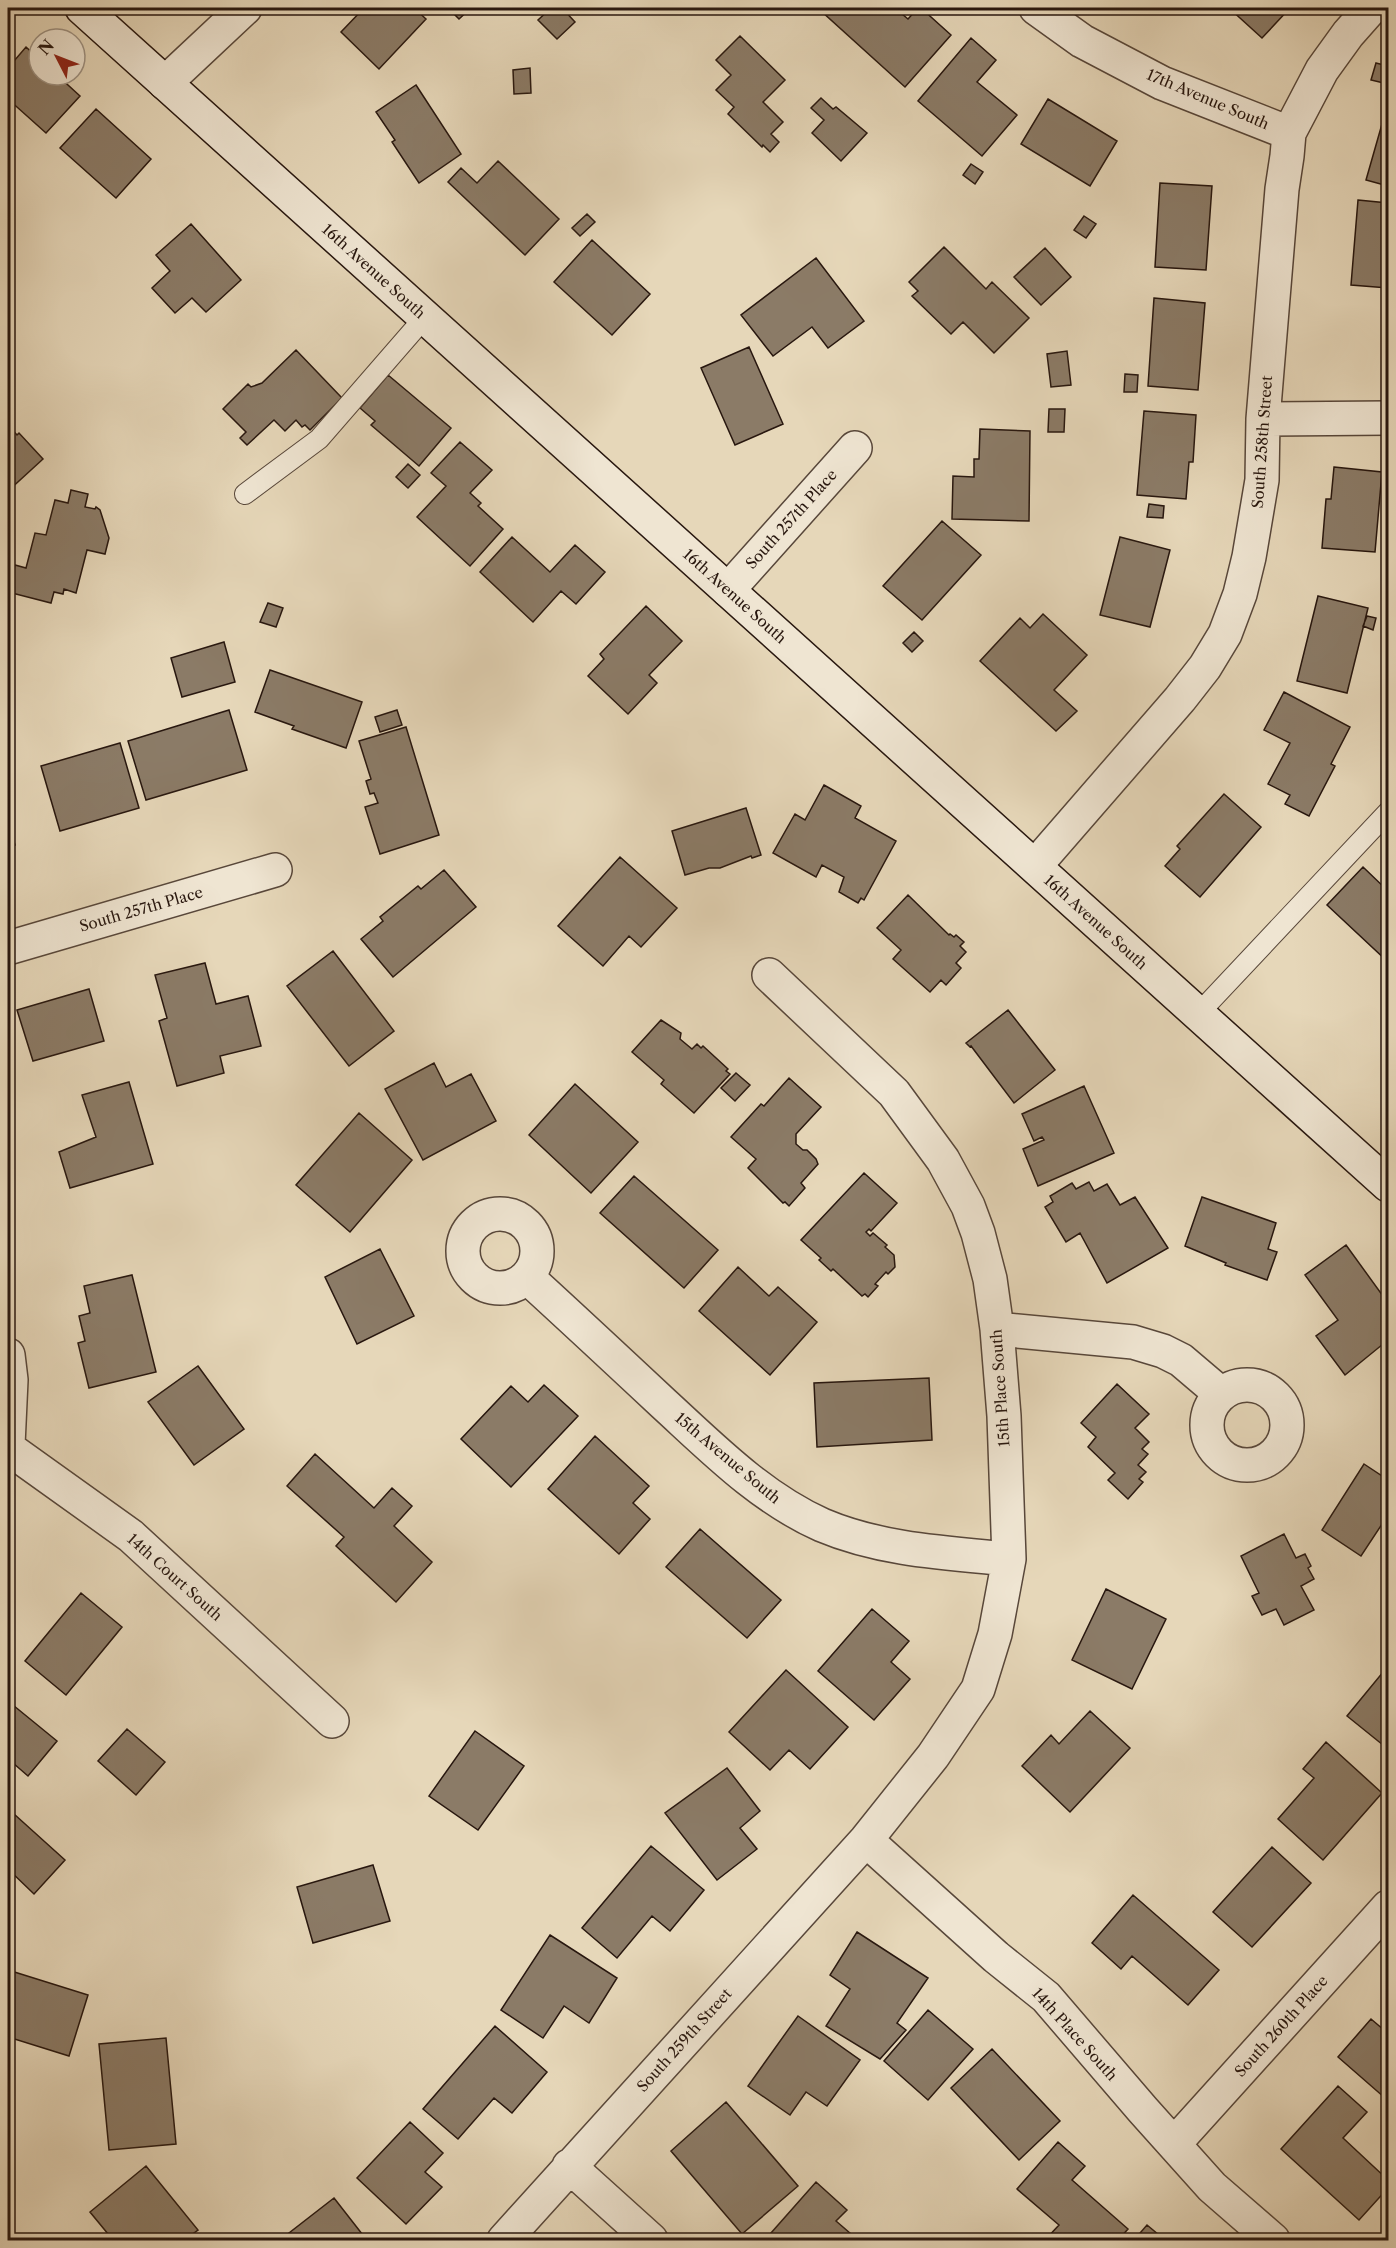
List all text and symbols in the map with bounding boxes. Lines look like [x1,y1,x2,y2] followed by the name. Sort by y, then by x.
[27,27,87,87] north arrow
[34,35,58,59] text: N
[1144,65,1273,134] street label: 17th Avenue South
[318,220,430,323] street label: 16th Avenue South
[1248,374,1276,509] street label: South 258th Street
[741,465,841,573] street label: South 257th Place
[679,545,791,648] street label: 16th Avenue South
[1040,871,1152,974] street label: 16th Avenue South
[77,882,205,936] street label: South 257th Place
[986,1328,1014,1447] street label: 15th Place South
[671,1408,785,1508] street label: 15th Avenue South
[124,1529,227,1625] street label: 14th Court South
[1230,1971,1332,2081] street label: South 260th Place
[632,1984,736,2096] street label: South 259th Street
[1028,1984,1122,2085] street label: 14th Place South

